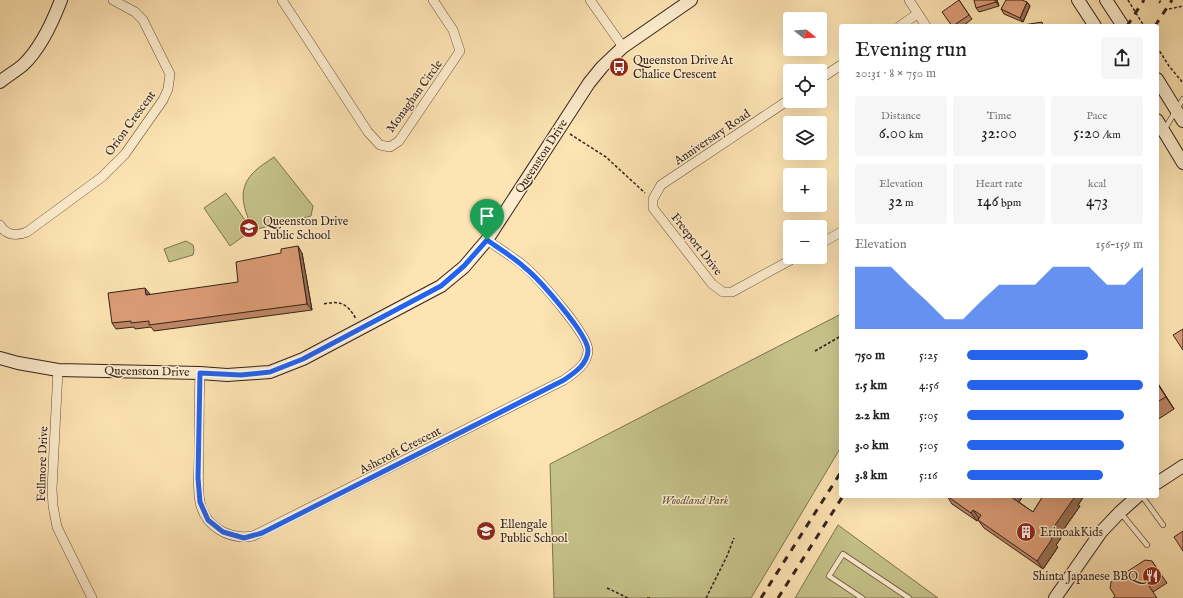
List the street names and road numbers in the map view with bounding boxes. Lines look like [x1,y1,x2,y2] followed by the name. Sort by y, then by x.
[383,57,446,136] street label: Monaghan Circle
[102,88,159,159] street label: Orion Crescent
[671,106,754,169] street label: Anniversary Road
[512,116,571,196] street label: Queenston Drive
[667,210,726,279] street label: Freeport Drive
[104,363,190,380] street label: Queenston Drive
[356,423,444,478] street label: Ashcroft Crescent
[34,425,51,502] street label: Fellmore Drive

